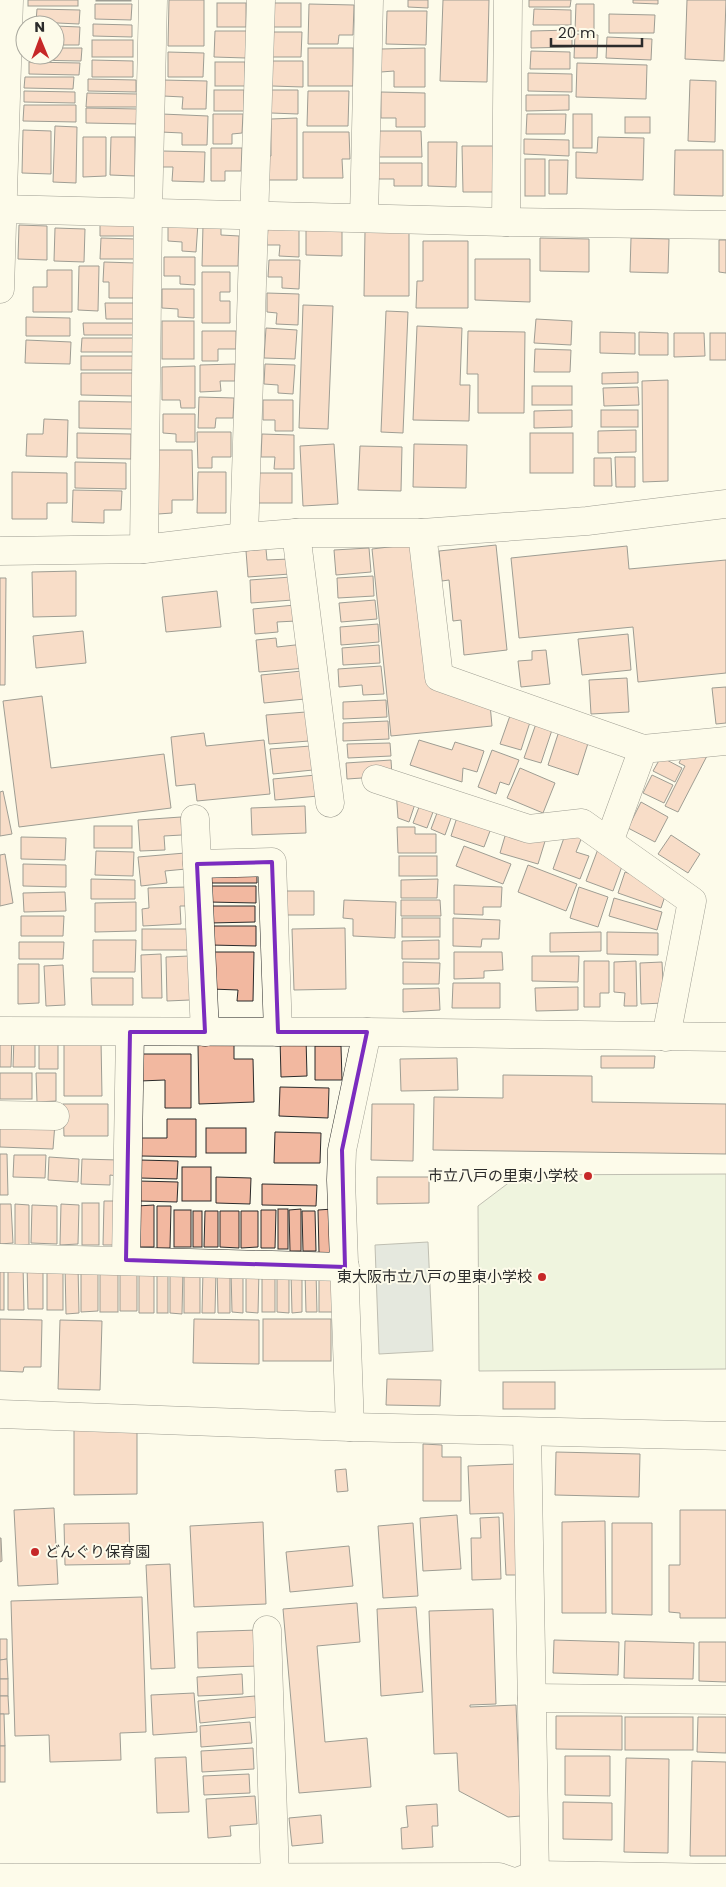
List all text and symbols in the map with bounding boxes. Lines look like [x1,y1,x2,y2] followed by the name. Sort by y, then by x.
[15,15,65,65] north arrow
[551,15,642,47] scale bar
[34,17,45,37] text: N
[558,22,596,43] text: 20 m
[428,1165,578,1186] place label: 市立八戸の里東小学校
[582,1170,594,1182] marker: 市立八戸の里東小学校
[337,1266,532,1287] place label: 東大阪市立八戸の里東小学校
[536,1271,548,1283] marker: 東大阪市立八戸の里東小学校
[45,1541,150,1562] place label: どんぐり保育園
[29,1546,41,1558] marker: どんぐり保育園

